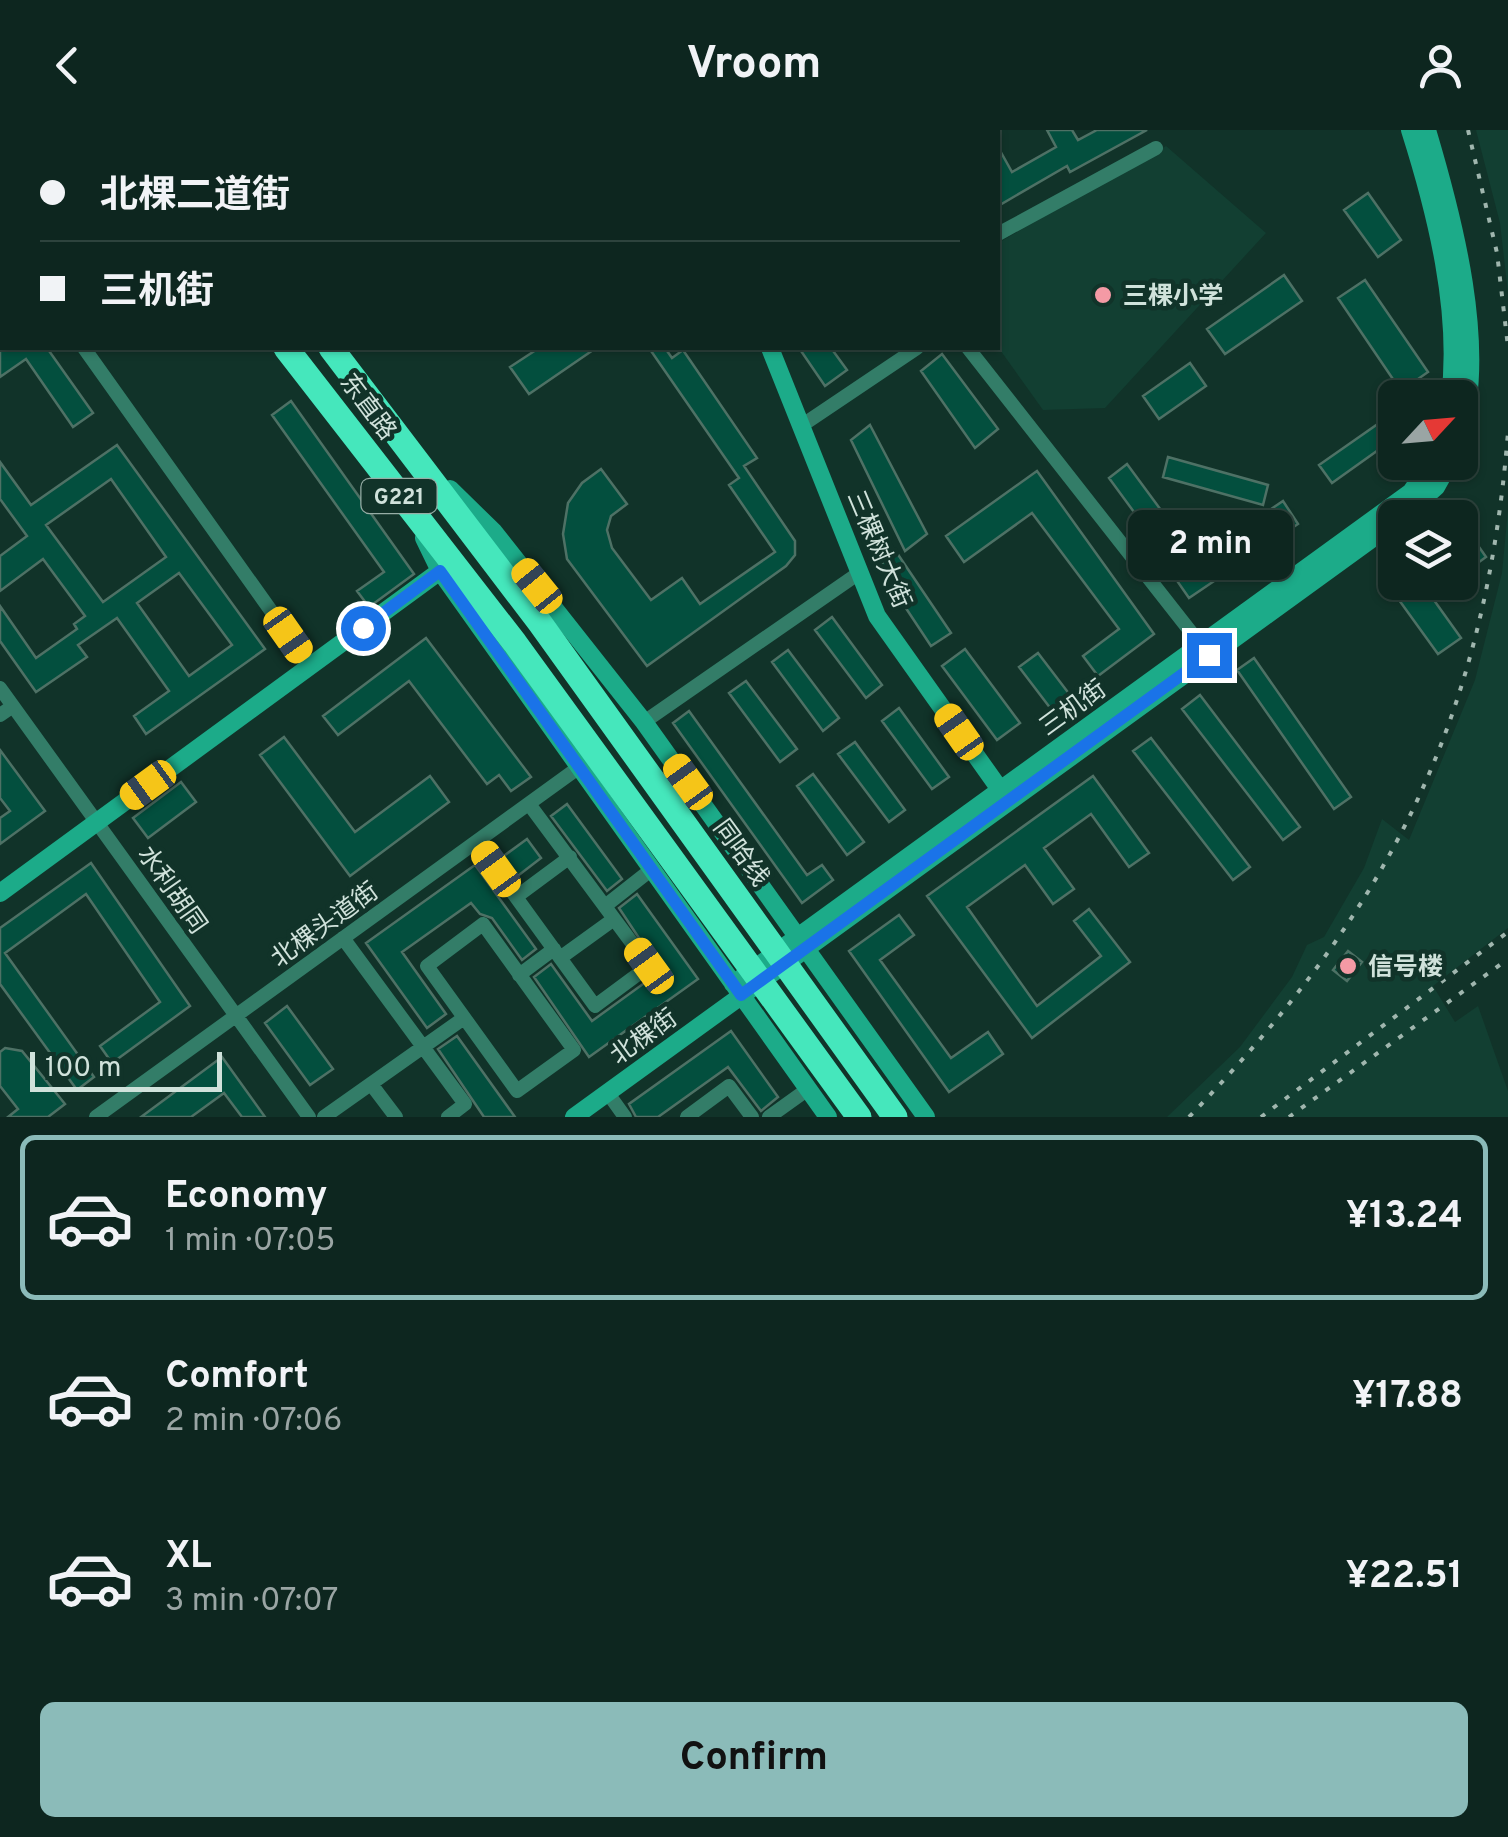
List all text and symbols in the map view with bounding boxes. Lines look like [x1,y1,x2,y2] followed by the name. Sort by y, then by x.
[686,37,822,94] text: Vroom
[40,38,95,93] icon: back
[1413,38,1468,93] icon: person
[100,173,290,222] text: 北棵二道街
[100,269,214,318] text: 三机街
[1123,282,1223,314] place label: 三棵小学
[1092,284,1114,306] marker: 三棵小学
[331,368,402,447] street label: 东直路
[1378,380,1478,480] north arrow
[1378,380,1478,600] map controls
[362,479,436,513] road number: G221
[838,486,916,614] street label: 三棵树大街
[1378,500,1478,600] button: layers
[1126,510,1292,580] callout: 2 min
[1169,525,1252,565] text: 2 min
[506,553,568,619] car
[259,602,317,668] car
[341,606,386,651] route start
[1187,633,1232,678] route end
[1034,674,1114,744] street label: 三机街
[930,699,988,765] car
[658,749,718,815] car
[115,755,181,815] car
[705,814,775,894] street label: 同哈线
[466,836,526,902] car
[129,841,212,941] street label: 水利胡同
[266,877,386,976] street label: 北棵头道街
[619,933,679,999] car
[1368,953,1443,985] place label: 信号楼
[1337,955,1359,977] marker: 信号楼
[605,1003,685,1073] street label: 北棵街
[30,1047,222,1091] scale bar
[45,1051,121,1087] text: 100 m
[45,1173,135,1263] icon: car
[165,1173,327,1222] text: Economy
[1346,1193,1463,1242] text: ¥13.24
[165,1222,335,1262] text: 1 min · 07:05
[45,1353,135,1443] icon: car
[165,1353,309,1402] text: Comfort
[1352,1373,1463,1422] text: ¥17.88
[165,1402,342,1442] text: 2 min · 07:06
[45,1533,135,1623] icon: car
[165,1533,212,1582] text: XL
[1346,1553,1463,1602] text: ¥22.51
[165,1582,339,1622] text: 3 min · 07:07
[40,1702,1468,1817] button: Confirm

